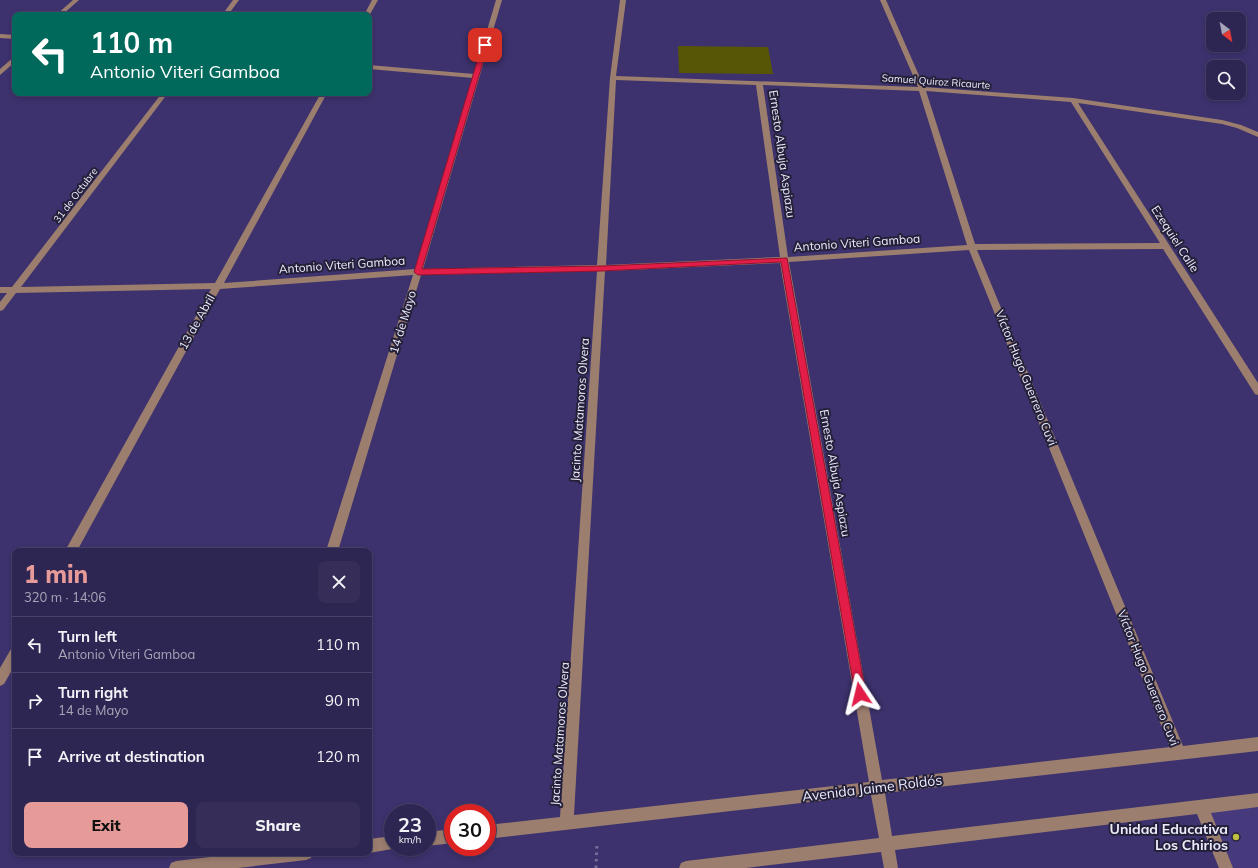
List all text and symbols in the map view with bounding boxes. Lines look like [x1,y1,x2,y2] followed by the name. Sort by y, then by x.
[1206,12,1246,52] north arrow
[1206,12,1246,100] map controls
[90,25,173,60] text: 110 m
[24,28,76,80] icon: left
[468,28,502,62] pin
[474,34,496,56] icon: arrive
[90,60,280,83] text: Antonio Viteri Gamboa
[1206,60,1246,100] button: search
[881,71,991,92] street label: Samuel Quiroz Ricaurte
[766,89,799,219] street label: Ernesto Albuja Aspiazu
[50,165,100,225] street label: 31 de Octubre
[1148,203,1203,275] street label: Ezequiel Calle
[793,231,921,254] street label: Antonio Viteri Gamboa
[278,253,406,276] street label: Antonio Viteri Gamboa
[386,288,419,355] street label: 14 de Mayo
[175,292,218,352] street label: 13 de Abril
[992,308,1061,448] street label: Víctor Hugo Guerrero Cuvi
[567,338,592,482] street label: Jacinto Matamoros Olvera
[817,408,854,538] street label: Ernesto Albuja Aspiazu
[24,559,88,589] text: 1 min
[318,561,360,603] button: close
[24,589,106,605] text: 320 m · 14:06
[1114,608,1183,748] street label: Víctor Hugo Guerrero Cuvi
[58,627,117,646] text: Turn left
[24,634,46,656] icon: left
[316,635,360,654] text: 110 m
[58,646,195,662] text: Antonio Viteri Gamboa
[547,662,572,806] street label: Jacinto Matamoros Olvera
[839,673,881,715] position arrow
[58,683,128,702] text: Turn right
[24,690,46,712] icon: right
[325,691,360,710] text: 90 m
[58,702,128,718] text: 14 de Mayo
[24,746,46,768] icon: arrive
[58,747,205,766] text: Arrive at destination
[316,747,360,766] text: 120 m
[801,770,943,806] street label: Avenida Jaime Roldós
[24,802,188,848] button: Exit
[196,802,360,848] button: Share
[444,804,496,856] speed limit sign: 30
[398,812,422,837] text: 23
[1110,820,1228,854] place label: Unidad Educativa Los Chirios
[1231,832,1241,842] marker: Unidad Educativa Los Chirios
[399,833,421,846] text: km/h

